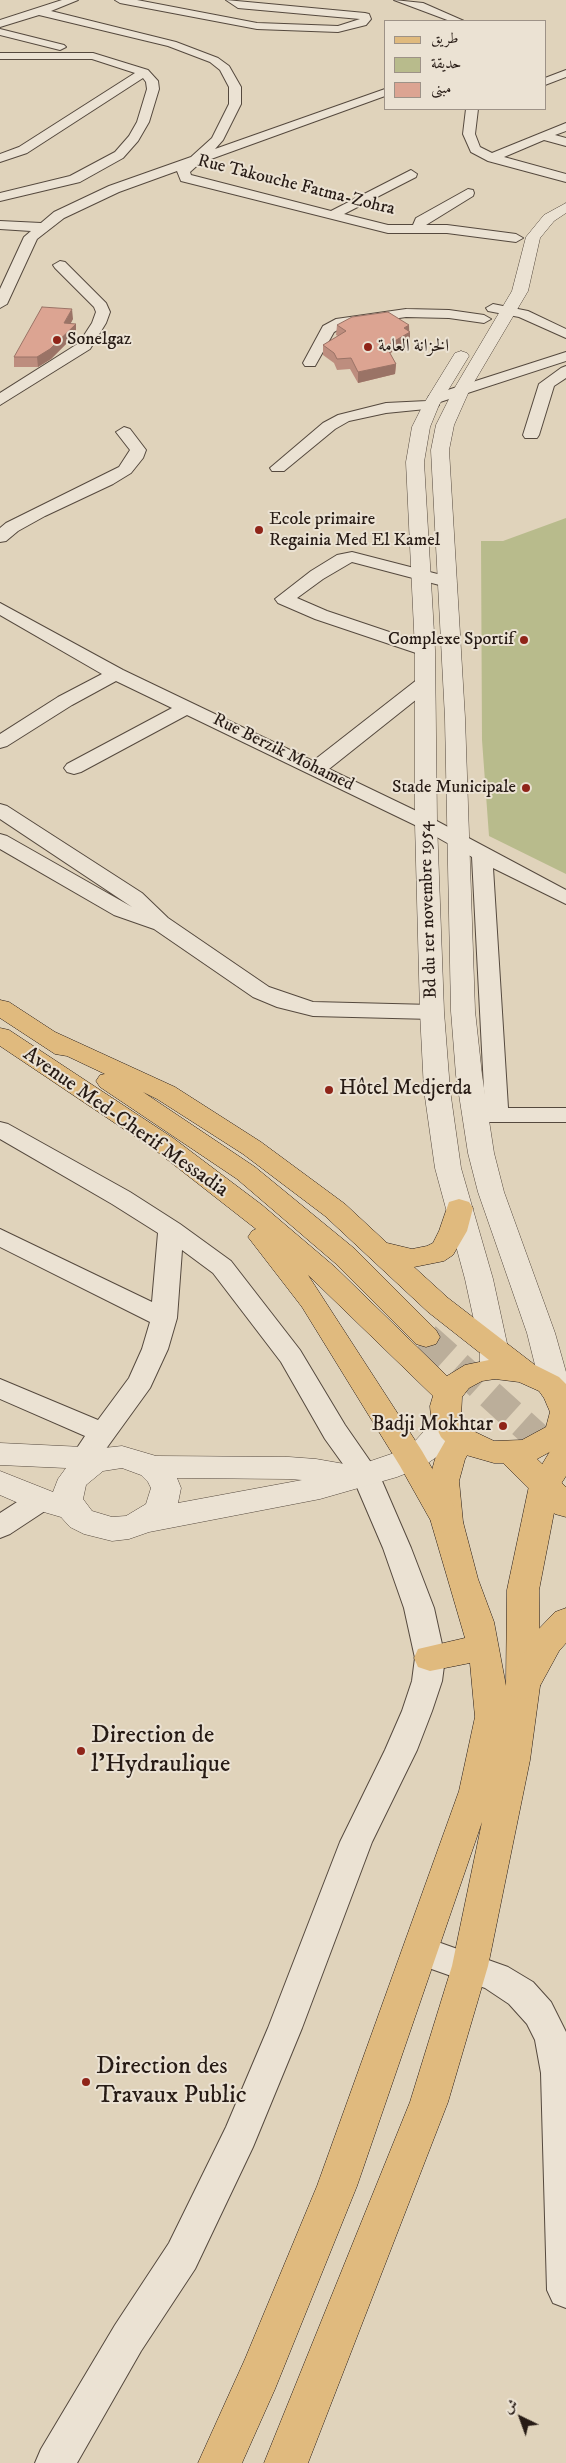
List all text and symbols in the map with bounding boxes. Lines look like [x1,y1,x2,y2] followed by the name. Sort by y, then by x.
[384,20,546,110] legend
[431,29,458,48] text: طريق
[431,54,461,73] text: حديقة
[431,79,451,98] text: مبنى
[195,151,397,221] street label: Rue Takouche Fatma-Zohra
[67,329,132,351] place label: Sonelgaz
[51,334,63,346] marker: Sonelgaz
[378,336,449,358] place label: الخزانة العامة
[362,341,374,353] marker: الخزانة العامة
[269,509,440,552] place label: Ecole primaire Regainia Med El Kamel
[253,524,265,536] marker: Ecole primaire Regainia Med El Kamel
[388,629,514,651] place label: Complexe Sportif
[518,634,530,646] marker: Complexe Sportif
[209,709,357,797] street label: Rue Berzik Mohamed
[392,777,516,799] place label: Stade Municipale
[520,782,532,794] marker: Stade Municipale
[415,821,443,999] street label: Bd du 1er novembre 1954
[17,1042,233,1204] street label: Avenue Med-Cherif Messadia
[339,1077,472,1103] place label: Hôtel Medjerda
[323,1084,335,1096] marker: Hôtel Medjerda
[372,1413,493,1439] place label: Badji Mokhtar
[497,1420,509,1432] marker: Badji Mokhtar
[91,1722,230,1781] place label: Direction de l'Hydraulique
[75,1745,87,1757] marker: Direction de l'Hydraulique
[96,2053,246,2112] place label: Direction des Travaux Public
[80,2076,92,2088] marker: Direction des Travaux Public
[496,2393,546,2443] north arrow
[500,2396,522,2418] text: ش

